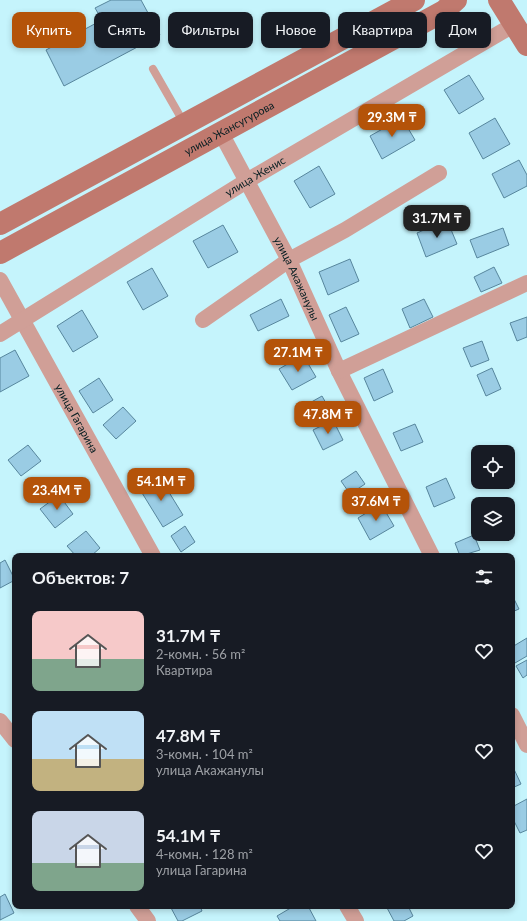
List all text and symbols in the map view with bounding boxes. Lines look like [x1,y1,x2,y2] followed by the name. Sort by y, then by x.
[12,12,86,48] chip: Купить
[94,12,160,48] chip: Снять
[168,12,253,48] chip: Фильтры
[261,12,330,48] chip: Новое
[338,12,427,48] chip: Квартира
[435,12,491,48] chip: Дом
[182,98,276,157] street label: улица Жансугурова
[355,104,429,138] pin: 29.3M ₸
[367,109,417,125] text: 29.3M ₸
[223,153,287,199] street label: улица Женис
[400,205,474,239] pin: 31.7M ₸
[412,210,462,226] text: 31.7M ₸
[272,234,322,322] street label: улица Акажанулы
[261,339,335,373] pin: 27.1M ₸
[273,344,323,360] text: 27.1M ₸
[53,381,101,455] street label: улица Гагарина
[291,401,365,435] pin: 47.8M ₸
[303,406,353,422] text: 47.8M ₸
[471,445,515,541] map controls
[471,445,515,489] button: locate
[124,468,198,502] pin: 54.1M ₸
[136,473,186,489] text: 54.1M ₸
[20,477,94,511] pin: 23.4M ₸
[32,482,82,498] text: 23.4M ₸
[339,488,413,522] pin: 37.6M ₸
[351,493,401,509] text: 37.6M ₸
[471,497,515,541] button: layers
[473,566,495,588] icon: filters
[32,567,129,588] text: Объектов: 7
[156,625,221,646] text: 31.7M ₸
[64,627,112,675] icon: home
[473,640,495,662] icon: heart
[156,646,245,662] text: 2-комн. · 56 m²
[156,662,212,678] text: Квартира
[156,725,221,746] text: 47.8M ₸
[64,727,112,775] icon: home
[473,740,495,762] icon: heart
[156,746,253,762] text: 3-комн. · 104 m²
[156,762,264,778] text: улица Акажанулы
[156,825,221,846] text: 54.1M ₸
[64,827,112,875] icon: home
[473,840,495,862] icon: heart
[156,846,253,862] text: 4-комн. · 128 m²
[156,862,247,878] text: улица Гагарина

